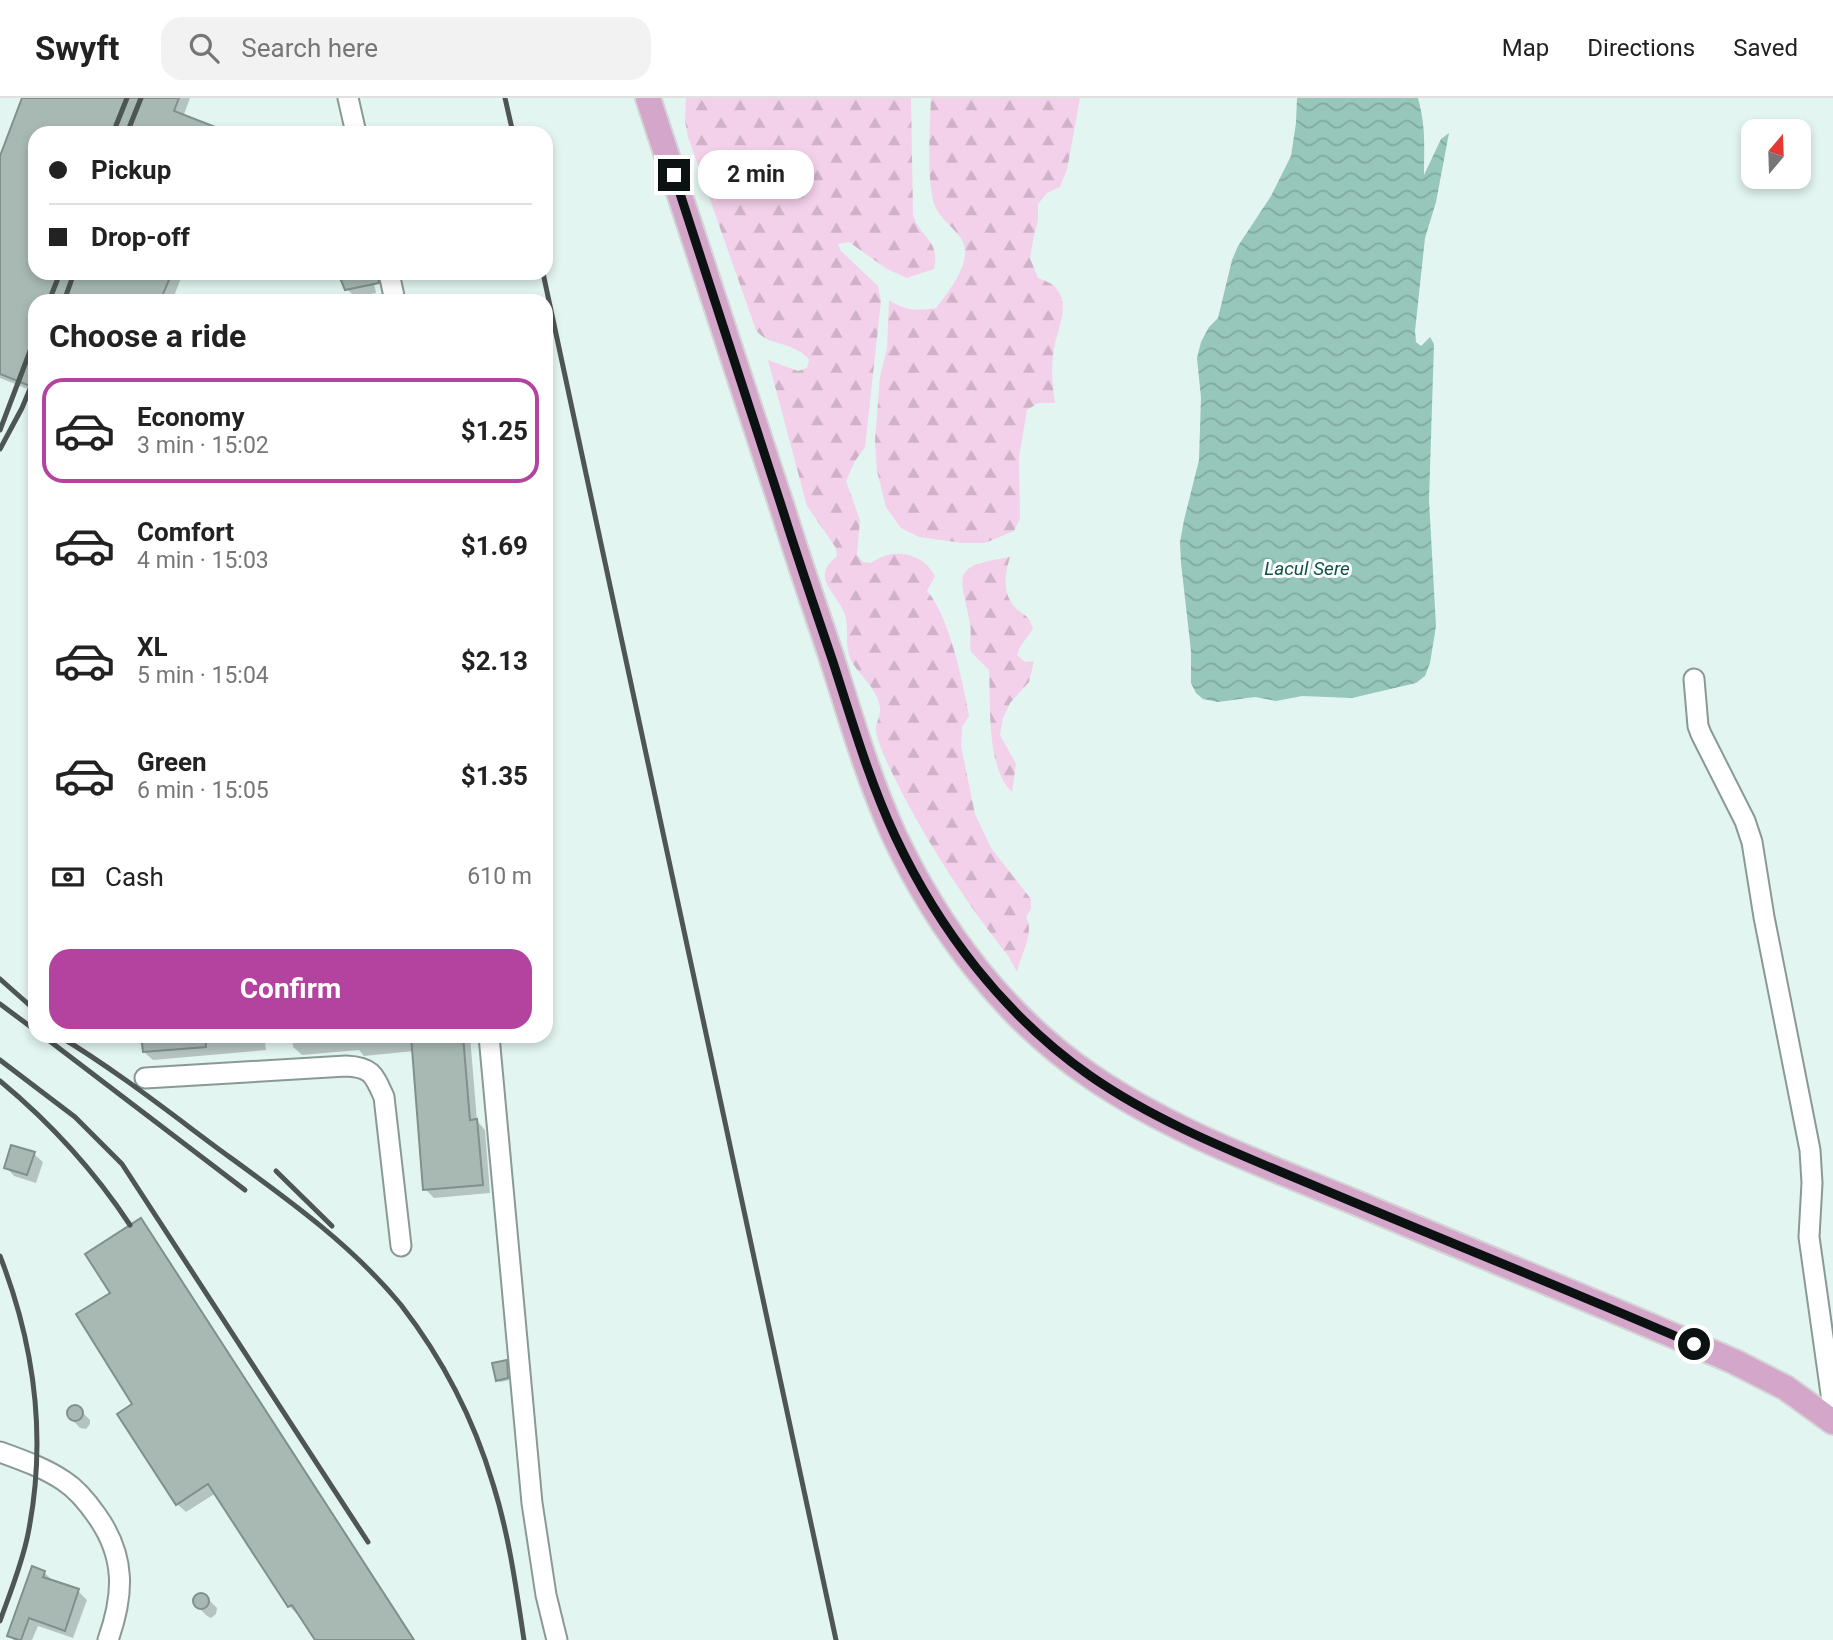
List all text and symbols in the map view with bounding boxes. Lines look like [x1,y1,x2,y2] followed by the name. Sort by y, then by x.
[161,17,651,80] search box
[35,29,119,68] text: Swyft
[185,29,223,67] icon: search
[241,33,378,63] text: Search here
[1502,34,1549,62] text: Map
[1587,34,1695,62] text: Directions
[1733,34,1798,62] text: Saved
[1741,119,1811,189] north arrow
[1741,119,1811,189] map controls
[698,150,814,200] callout: 2 min
[91,155,171,185] text: Pickup
[658,159,690,191] route end
[727,161,785,188] text: 2 min
[91,222,190,252] text: Drop-off
[49,317,246,355] text: Choose a ride
[53,399,116,462] icon: car
[137,402,244,432] text: Economy
[461,416,528,446] text: $1.25
[137,432,269,459] text: 3 min · 15:02
[53,514,116,577] icon: car
[137,517,234,547] text: Comfort
[461,531,528,561] text: $1.69
[137,547,269,574] text: 4 min · 15:03
[1264,557,1350,580] water label: Lacul Sere
[53,629,116,692] icon: car
[137,632,168,662] text: XL
[461,646,528,676] text: $2.13
[137,662,269,689] text: 5 min · 15:04
[53,744,116,807] icon: car
[137,747,207,777] text: Green
[461,761,528,791] text: $1.35
[137,777,269,804] text: 6 min · 15:05
[49,858,87,896] icon: cash
[105,862,164,892] text: Cash
[467,863,532,890] text: 610 m
[49,949,532,1029] button: Confirm
[1678,1328,1710,1360] route start

